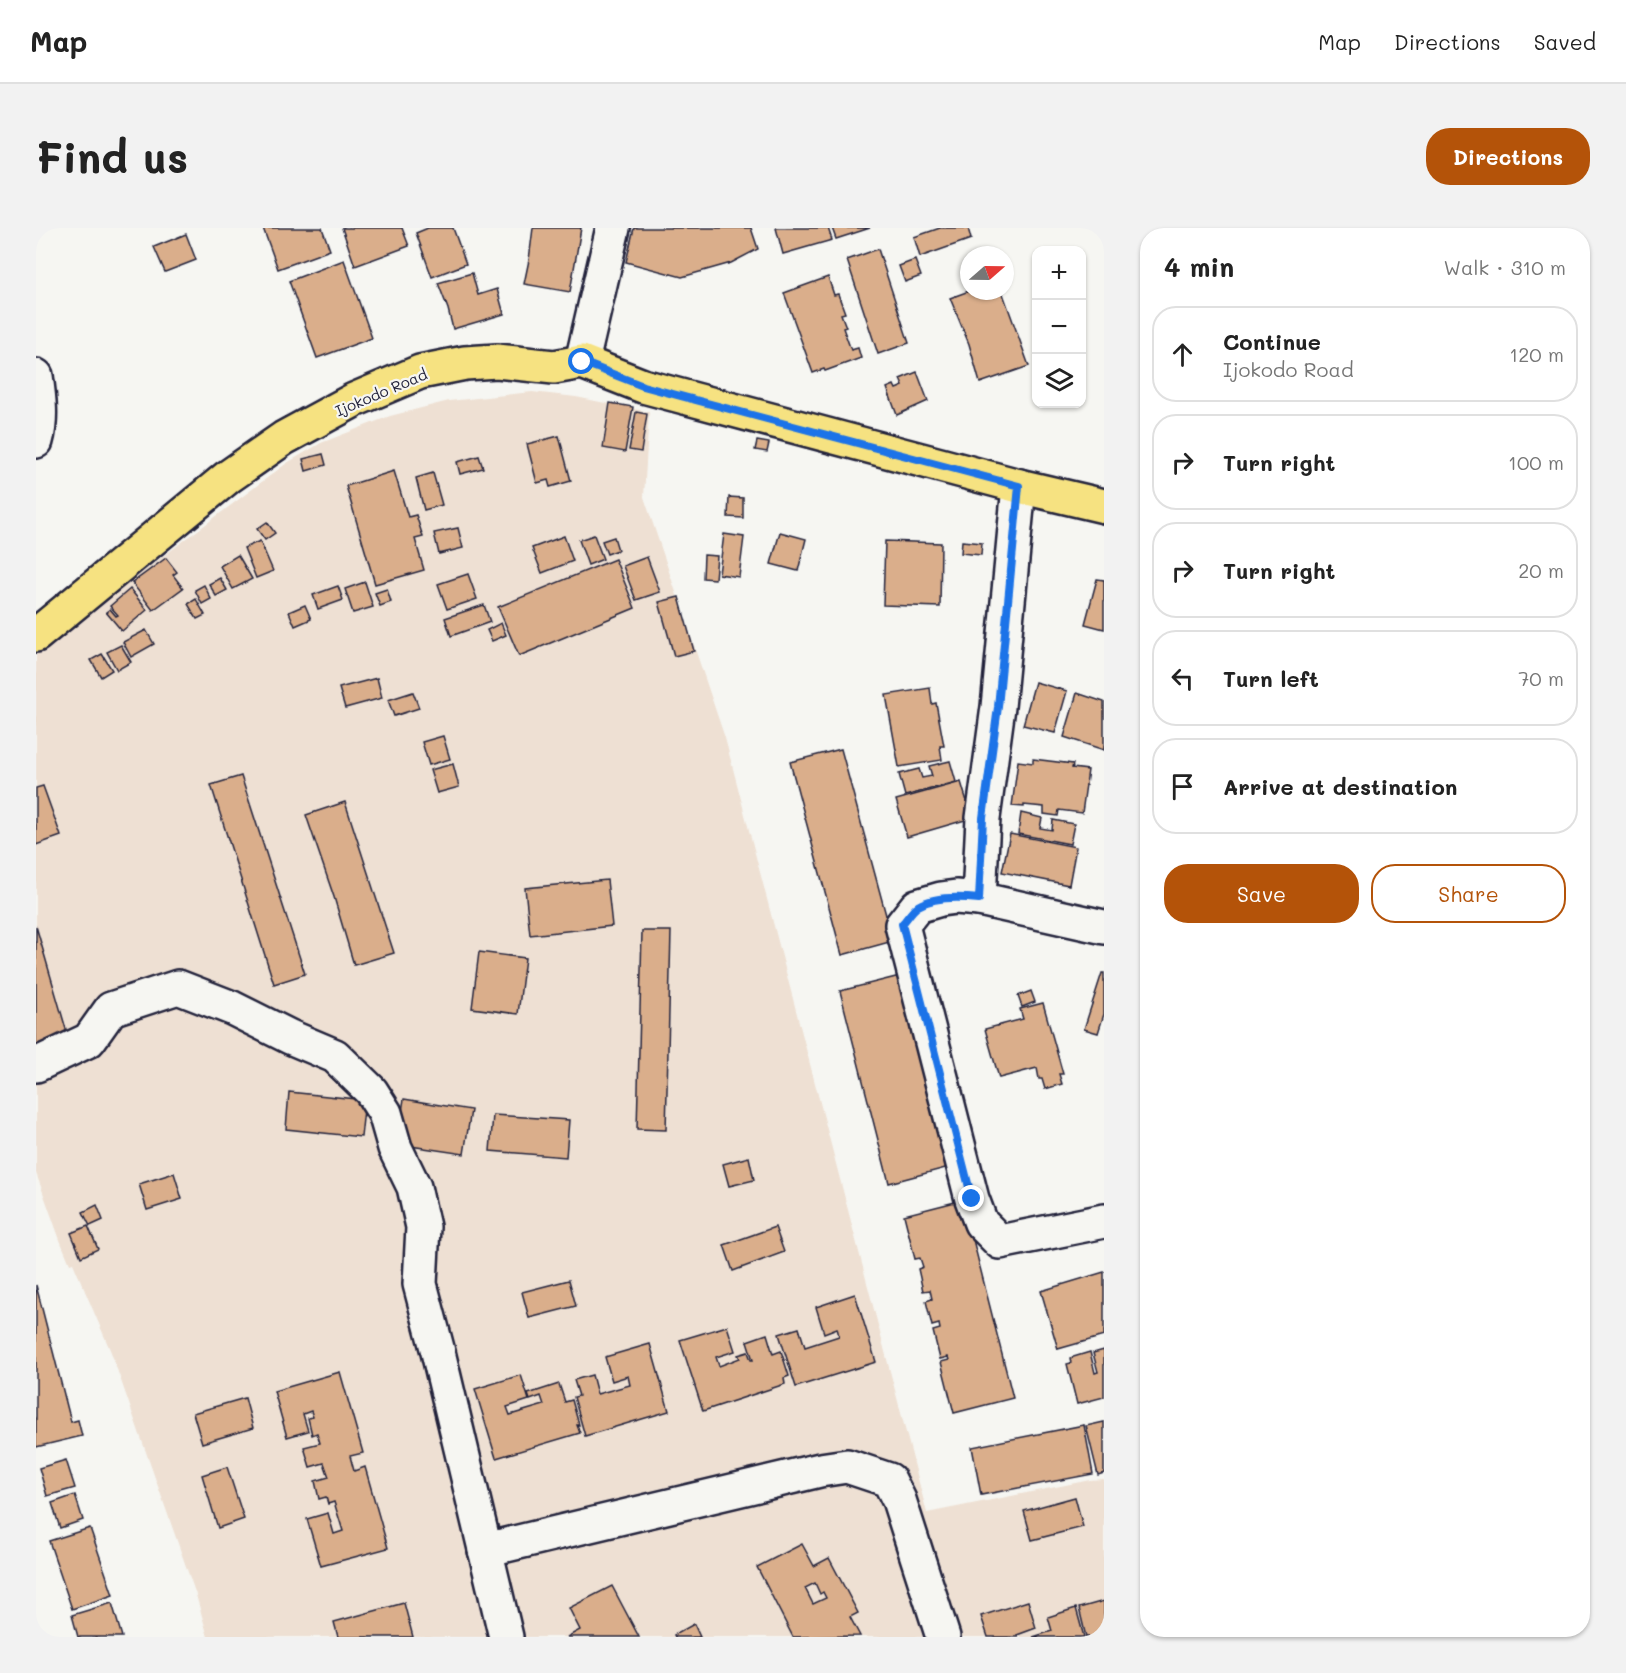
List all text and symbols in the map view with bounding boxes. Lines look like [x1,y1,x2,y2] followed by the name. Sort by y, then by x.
[30,23,87,59] text: Map
[1318,28,1361,55] text: Map
[1394,28,1501,55] text: Directions
[1534,28,1596,55] text: Saved
[1426,128,1590,185] button: Directions
[36,129,188,184] text: Find us
[960,246,1014,300] north arrow
[1032,246,1086,408] map controls
[1032,246,1086,300] button: +
[1164,250,1234,284] text: 4 min
[1443,254,1566,280] text: Walk · 310 m
[1032,300,1086,354] button: −
[1223,327,1321,356] text: Continue
[1166,338,1199,371] icon: ahead
[1509,341,1564,367] text: 120 m
[568,348,594,374] route start
[1032,354,1086,408] button: layers
[1223,356,1354,382] text: Ijokodo Road
[332,364,430,420] street label: Ijokodo Road
[1166,446,1199,479] icon: right
[1223,448,1335,477] text: Turn right
[1508,449,1564,475] text: 100 m
[1166,554,1199,587] icon: right
[1223,556,1335,585] text: Turn right
[1518,557,1564,583] text: 20 m
[1166,662,1199,695] icon: left
[1223,664,1319,693] text: Turn left
[1518,665,1564,691] text: 70 m
[1166,770,1199,803] icon: arrive
[1223,772,1458,801] text: Arrive at destination
[1164,864,1359,923] button: Save
[1371,864,1566,923] button: Share
[958,1185,984,1211] route end

